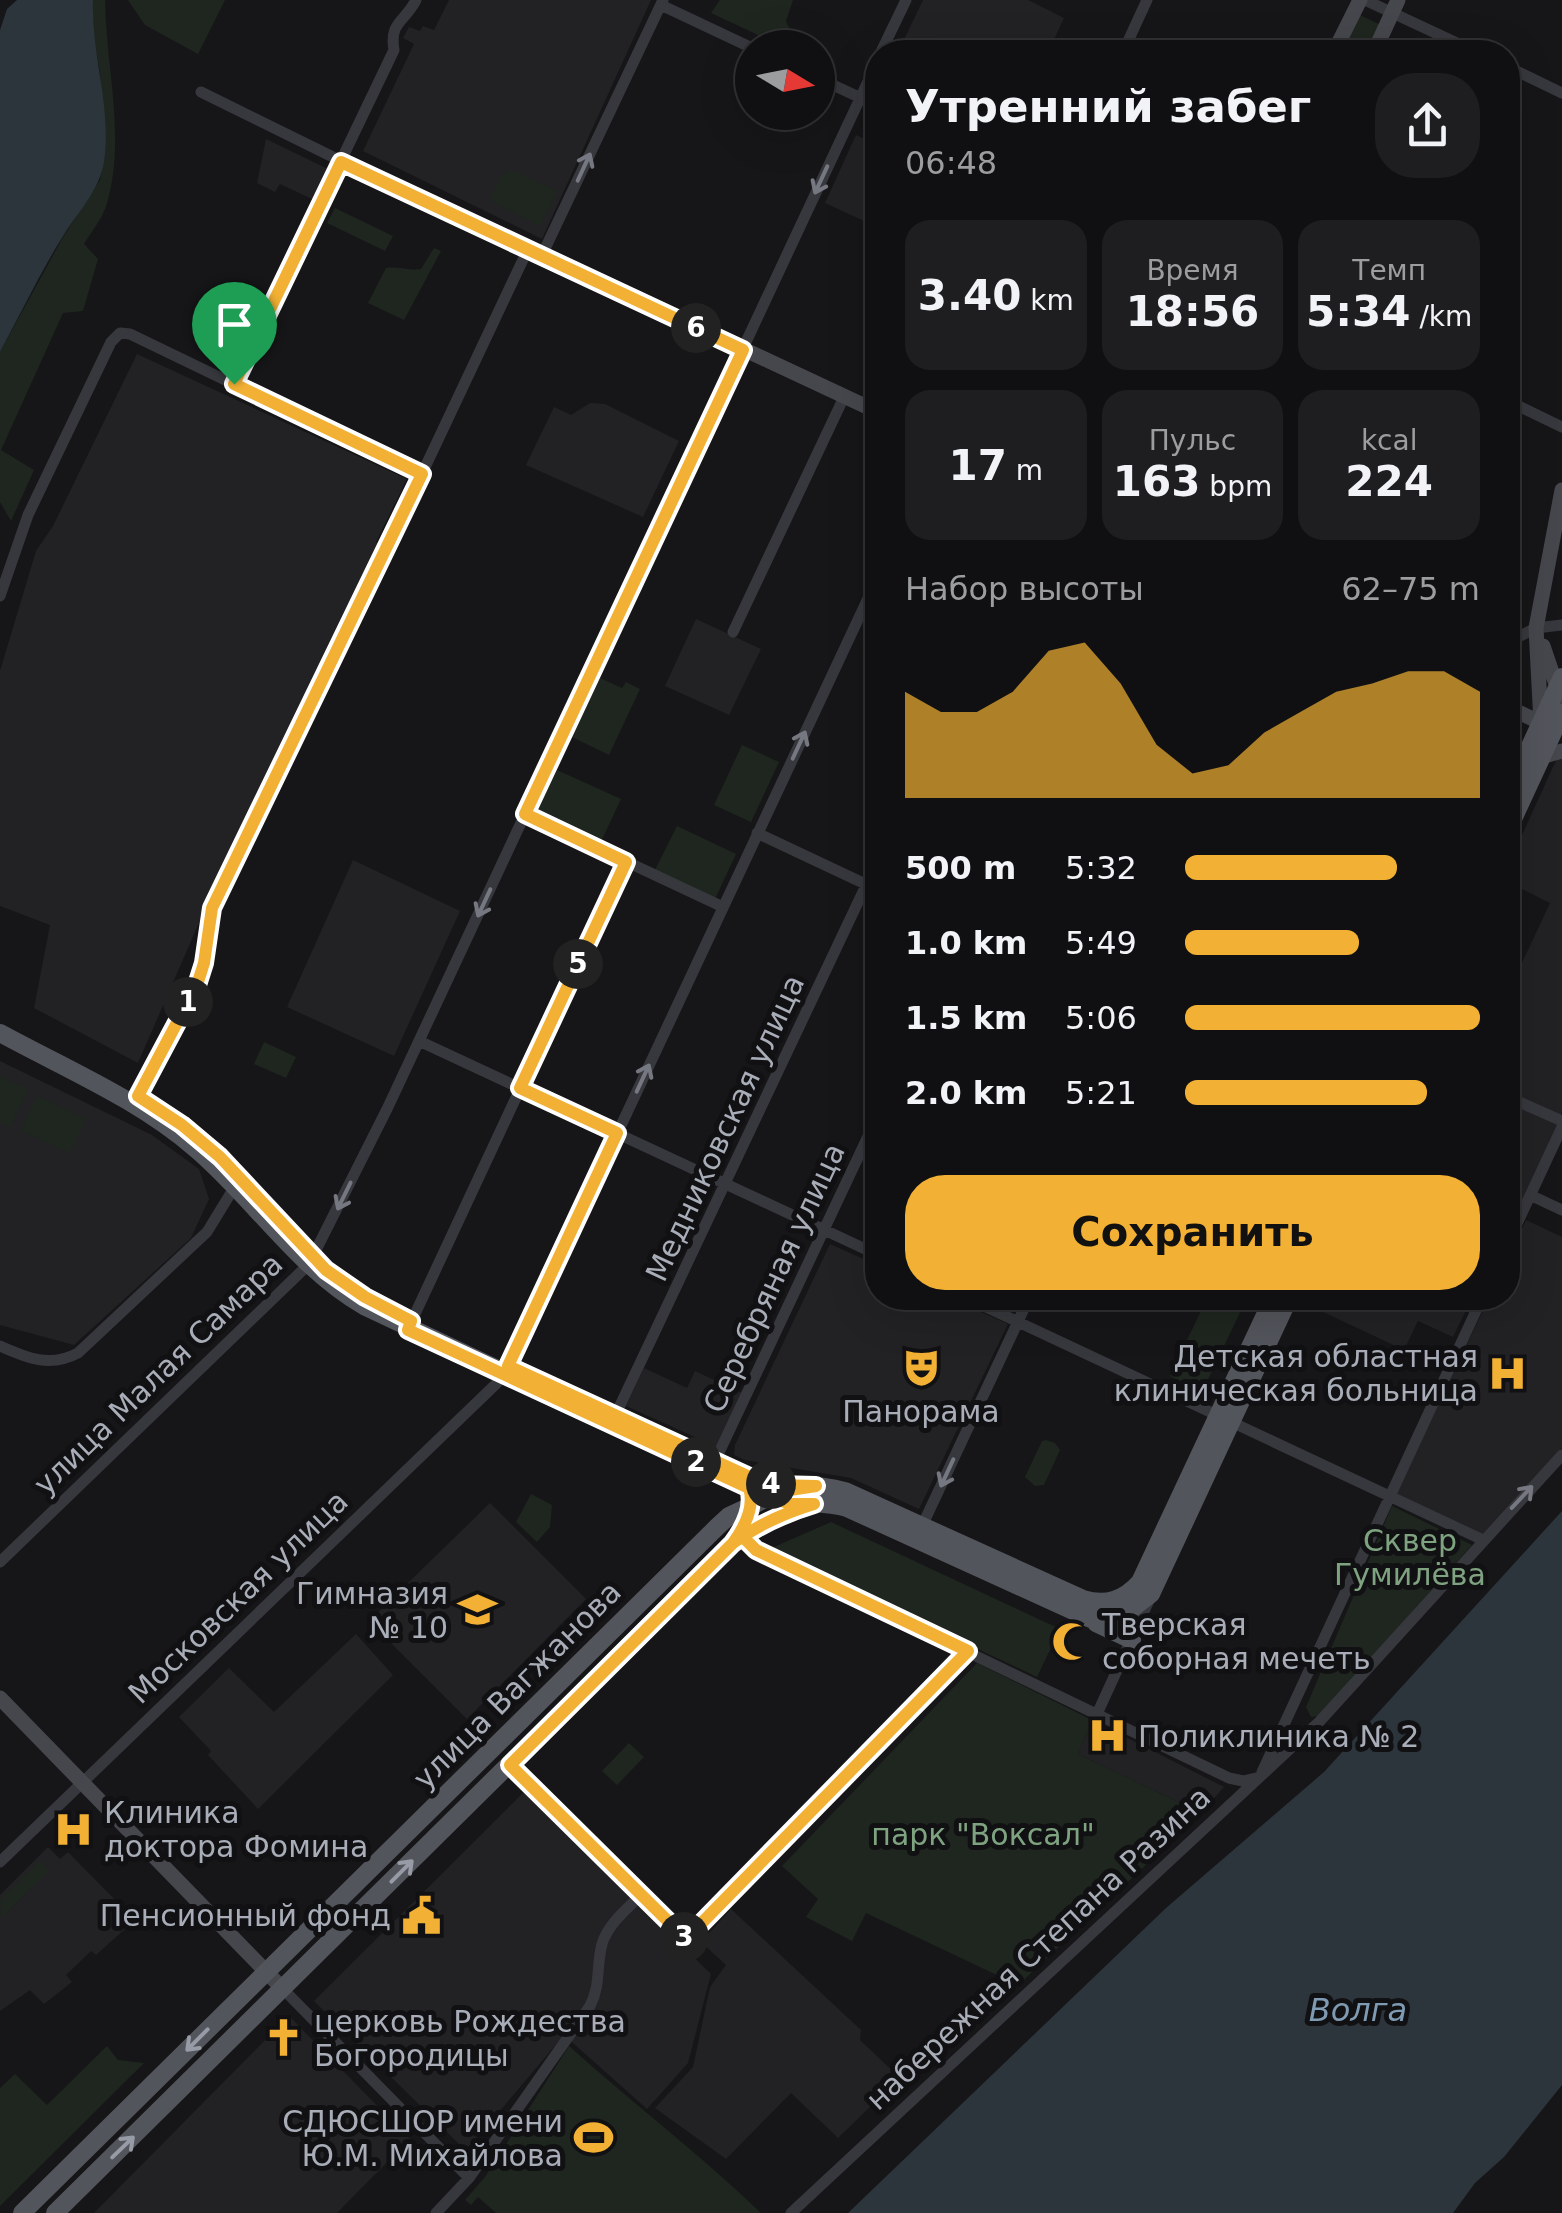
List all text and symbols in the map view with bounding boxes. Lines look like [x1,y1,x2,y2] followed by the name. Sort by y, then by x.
[735,30,835,130] north arrow
[735,30,835,130] map controls
[1375,73,1480,178] button: share
[905,80,1311,133] text: Утренний забег
[905,144,997,182] text: 06:48
[575,153,594,183] one-way arrow
[811,165,830,195] one-way arrow
[1146,254,1239,287] text: Время
[1352,254,1426,287] text: Темп
[918,271,1021,320] text: 3.40
[192,282,277,385] pin
[1021,284,1074,317] text: km
[1126,287,1259,336] text: 18:56
[1306,287,1410,336] text: 5:34
[207,297,262,352] icon: arrive
[1410,300,1472,333] text: /km
[671,303,721,353] pin: 6
[686,311,706,344] text: 6
[1149,424,1236,457] text: Пульс
[1361,424,1417,457] text: kcal
[949,441,1007,490] text: 17
[1007,454,1043,487] text: m
[1113,457,1200,506] text: 163
[1345,457,1433,506] text: 224
[1200,470,1272,503] text: bpm
[905,570,1144,608] text: Набор высоты
[1341,570,1480,608] text: 62–75 m
[790,731,809,761] one-way arrow
[905,849,1016,887] text: 500 m
[1065,849,1137,887] text: 5:32
[473,887,492,917] one-way arrow
[905,924,1027,962] text: 1.0 km
[1065,924,1137,962] text: 5:49
[553,939,603,989] pin: 5
[568,947,588,980] text: 5
[639,969,811,1287] street label: Медниковская улица
[163,977,213,1027] pin: 1
[178,985,198,1018] text: 1
[905,999,1027,1037] text: 1.5 km
[1065,999,1137,1037] text: 5:06
[635,1063,654,1093] one-way arrow
[905,1074,1027,1112] text: 2.0 km
[1065,1074,1137,1112] text: 5:21
[696,1138,852,1418] street label: Серебряная улица
[905,1175,1480,1290] button: Сохранить
[334,1180,353,1210] one-way arrow
[26,1246,290,1502] street label: улица Малая Самара
[1114,1339,1478,1408] place label: Детская областная клиническая больница
[900,1346,942,1388] theatre icon: Панорама
[1487,1352,1529,1394] hospital icon: Детская областная клиническая больница
[842,1394,1000,1429] place label: Панорама
[671,1437,721,1487] pin: 2
[686,1445,706,1478] text: 2
[936,1457,955,1487] one-way arrow
[746,1459,796,1509] pin: 4
[761,1467,781,1500] text: 4
[121,1483,355,1711] street label: Московская улица
[1511,1485,1534,1510] one-way arrow
[1334,1523,1486,1592] park label: Сквер Гумилёва
[406,1574,628,1796] street label: улица Вагжанова
[296,1576,448,1645] place label: Гимназия № 10
[457,1589,499,1631] school or university icon: Гимназия № 10
[1101,1607,1371,1676] place label: Тверская соборная мечеть
[1051,1620,1093,1662] mosque icon: Тверская соборная мечеть
[1087,1715,1129,1757] hospital icon: Поликлиника № 2
[1138,1719,1419,1754] place label: Поликлиника № 2
[859,1779,1217,2117] street label: набережная Степана Разина
[104,1795,368,1864] place label: Клиника доктора Фомина
[53,1808,95,1850] hospital icon: Клиника доктора Фомина
[871,1817,1095,1852] park label: парк "Воксал"
[389,1860,413,1884] one-way arrow
[400,1894,442,1936] public building icon: Пенсионный фонд
[100,1898,391,1933] place label: Пенсионный фонд
[659,1912,709,1962] pin: 3
[674,1920,694,1953] text: 3
[1309,1991,1407,2029] water label: Волга
[314,2004,626,2073] place label: церковь Рождества Богородицы
[263,2017,305,2059] church icon: церковь Рождества Богородицы
[185,2028,209,2052] one-way arrow
[282,2104,563,2173] place label: СДЮСШОР имени Ю.М. Михайлова
[572,2117,614,2159] sports icon: СДЮСШОР имени Ю.М. Михайлова
[110,2135,134,2159] one-way arrow

